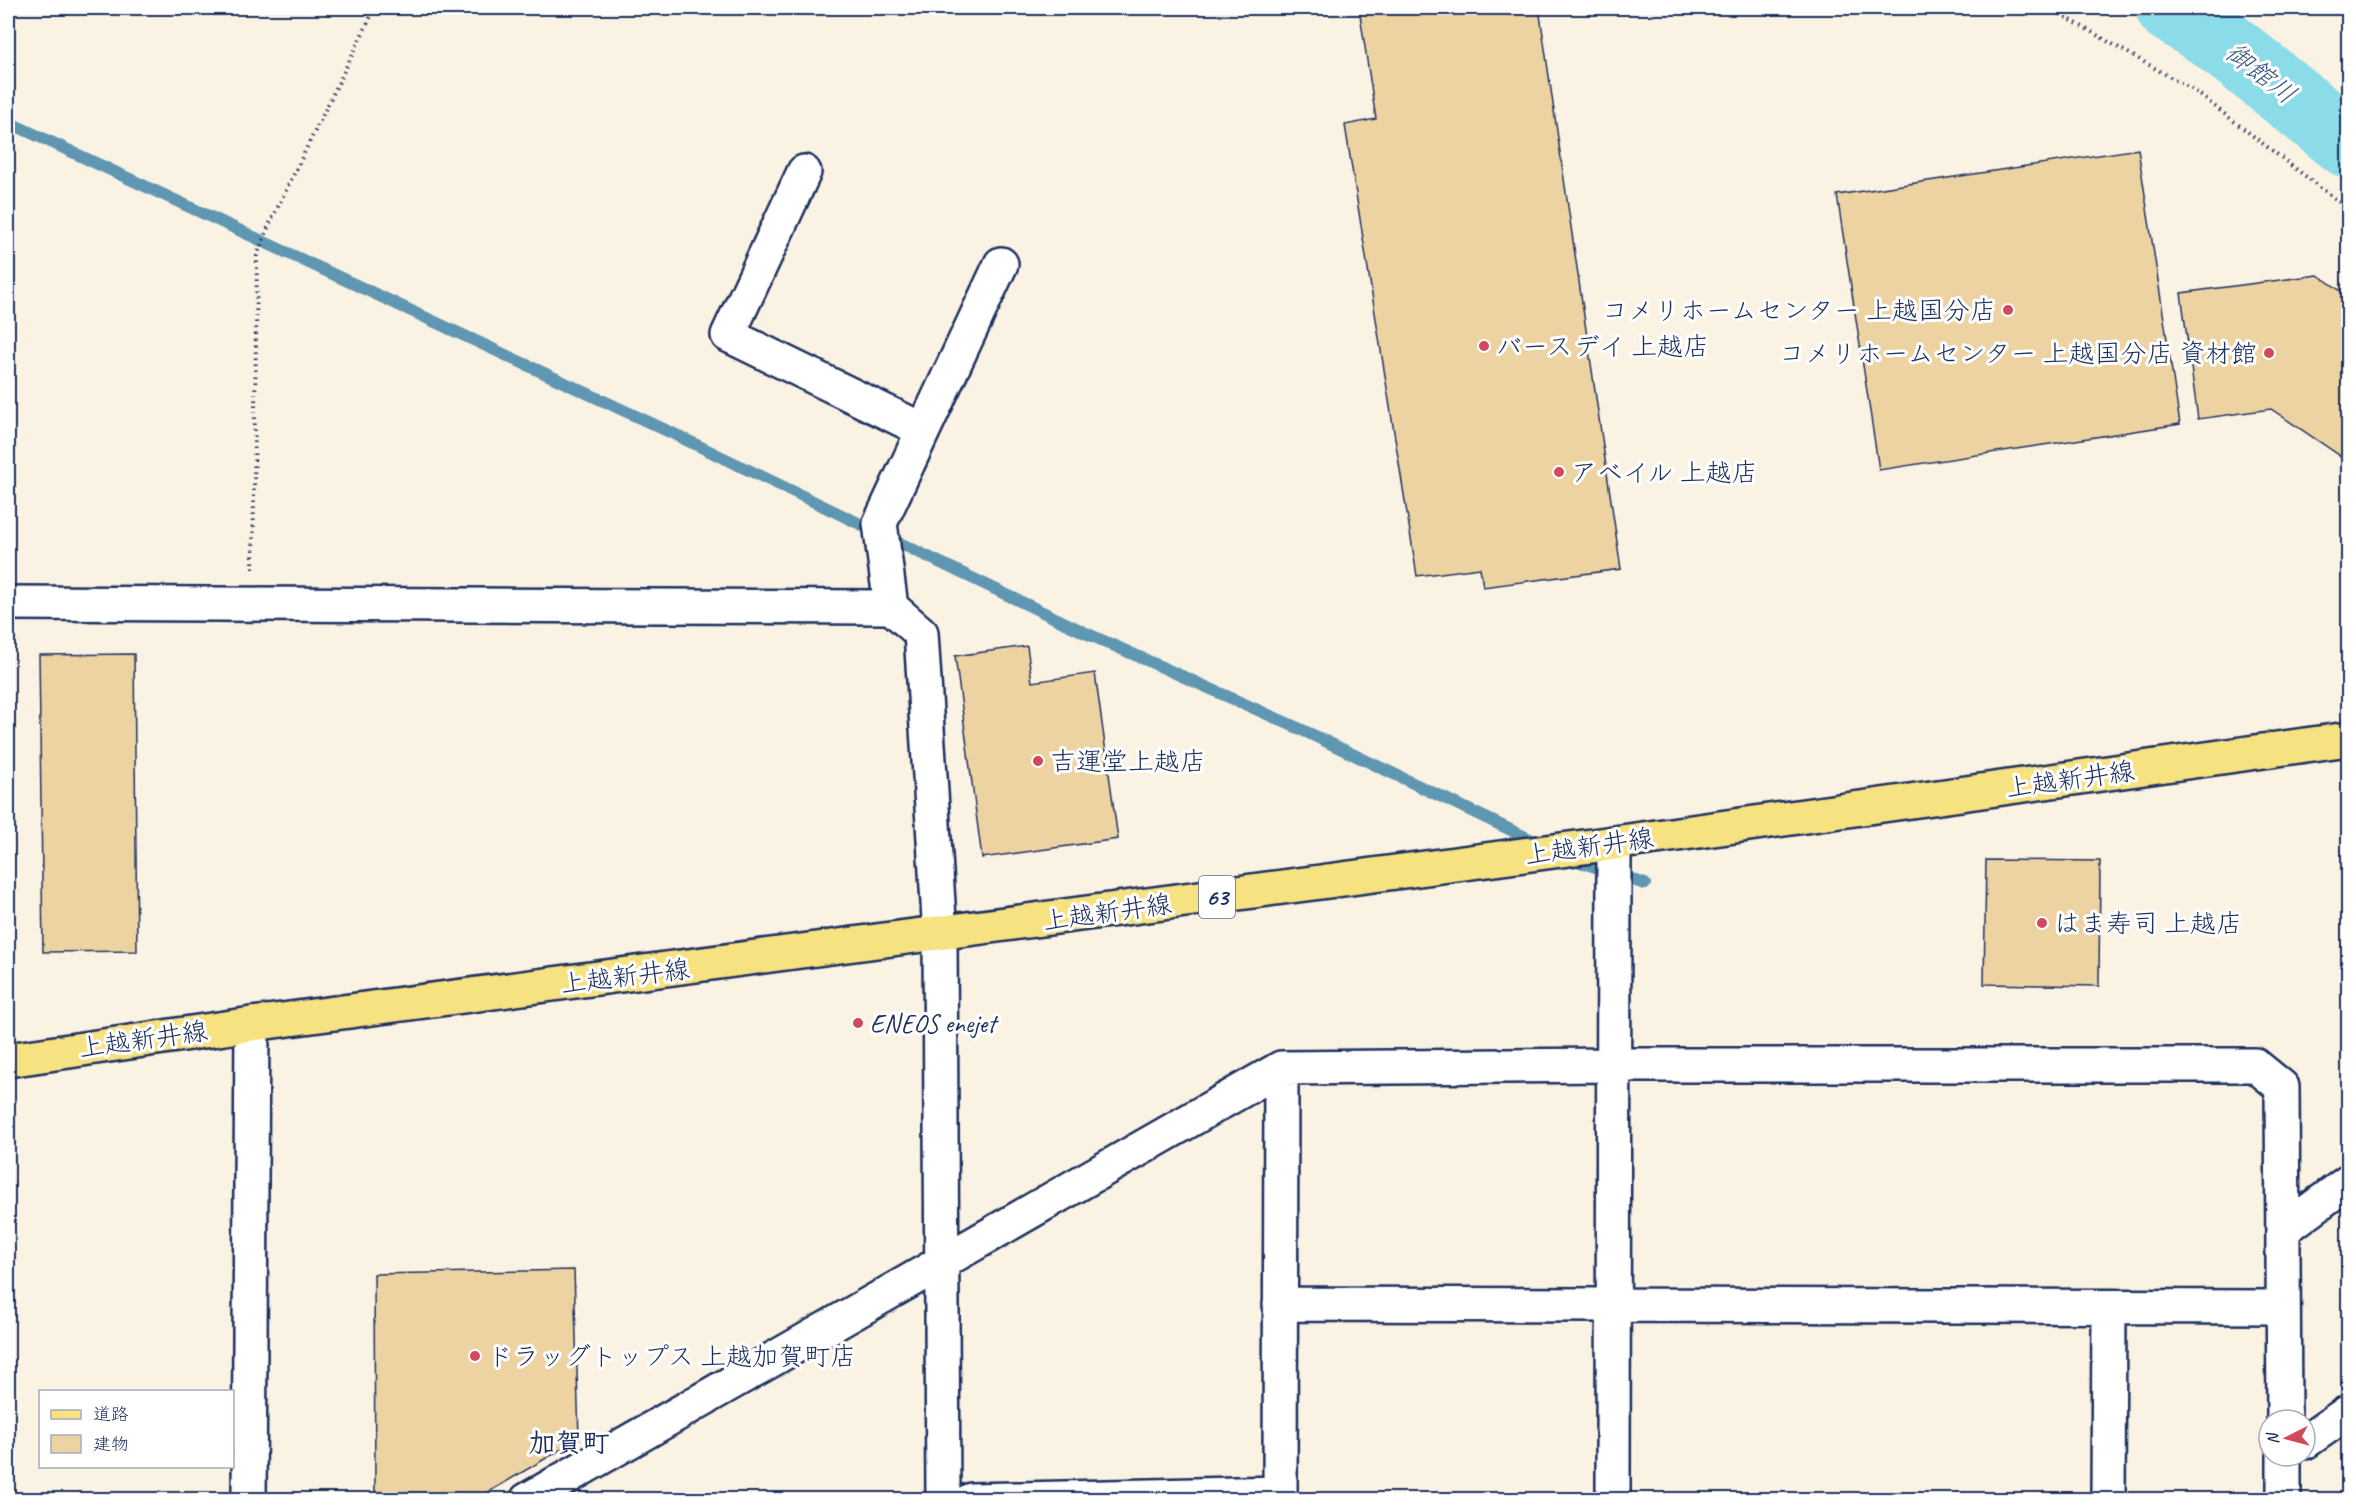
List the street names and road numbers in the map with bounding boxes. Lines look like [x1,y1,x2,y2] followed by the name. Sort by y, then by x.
[2003,754,2137,805] street label: 上越新井線
[1522,821,1656,872] street label: 上越新井線
[1199,876,1235,918] road number: 63
[1040,887,1174,938] street label: 上越新井線
[559,952,692,1001] street label: 上越新井線
[76,1014,210,1065] street label: 上越新井線

